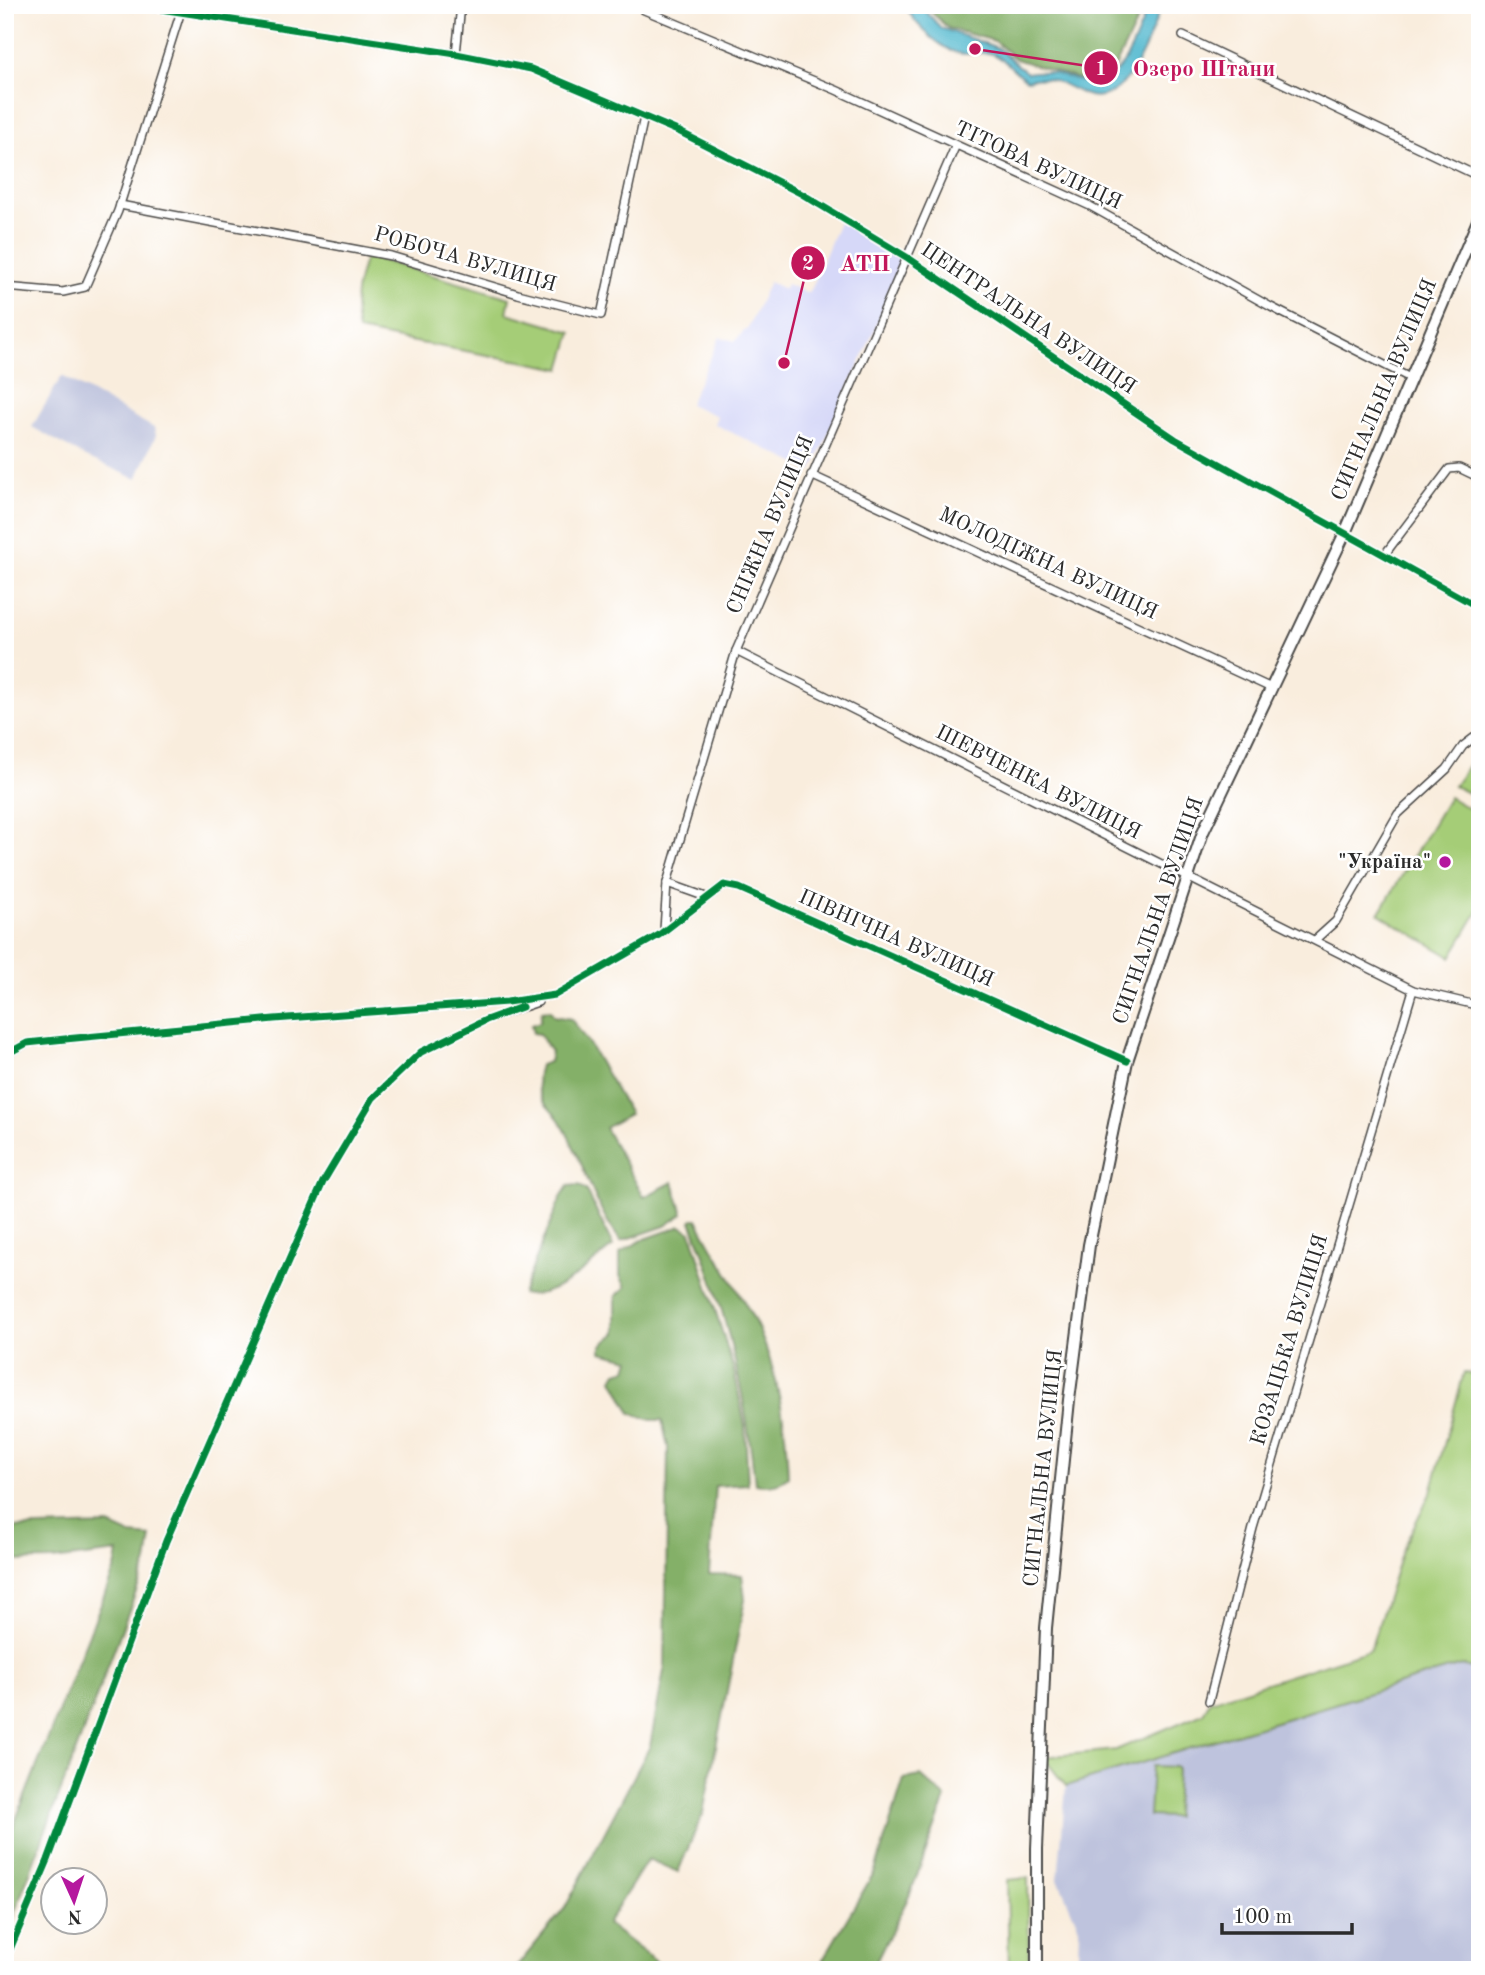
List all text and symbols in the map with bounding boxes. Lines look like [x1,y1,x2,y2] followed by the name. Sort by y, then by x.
[1083,46,1289,90] callout: Озеро Штани
[1133,58,1275,81] text: Озеро Штани
[1095,59,1107,80] text: 1
[951,118,1125,214] street label: ТІТОВА ВУЛИЦЯ
[371,224,559,296] street label: РОБОЧА ВУЛИЦЯ
[917,239,1139,399] street label: ЦЕНТРАЛЬНА ВУЛИЦЯ
[791,241,904,285] callout: АТП
[840,253,890,276] text: АТП
[802,254,814,275] text: 2
[1329,276,1441,504] street label: СИГНАЛЬНА ВУЛИЦЯ
[724,433,818,617] street label: СНІЖНА ВУЛИЦЯ
[935,504,1161,624] street label: МОЛОДІЖНА ВУЛИЦЯ
[932,722,1144,844] street label: ШЕВЧЕНКА ВУЛИЦЯ
[1110,795,1208,1027] street label: СИГНАЛЬНА ВУЛИЦЯ
[1338,852,1431,873] place label: "Україна"
[1437,854,1453,870] marker: "Україна"
[795,886,997,992] street label: ПІВНІЧНА ВУЛИЦЯ
[1248,1232,1332,1448] street label: КОЗАЦЬКА ВУЛИЦЯ
[1021,1348,1067,1588] street label: СИГНАЛЬНА ВУЛИЦЯ
[38,1867,108,1937] north arrow
[1222,1891,1352,1935] scale bar
[67,1906,83,1925] text: N
[1233,1907,1292,1928] text: 100 m

